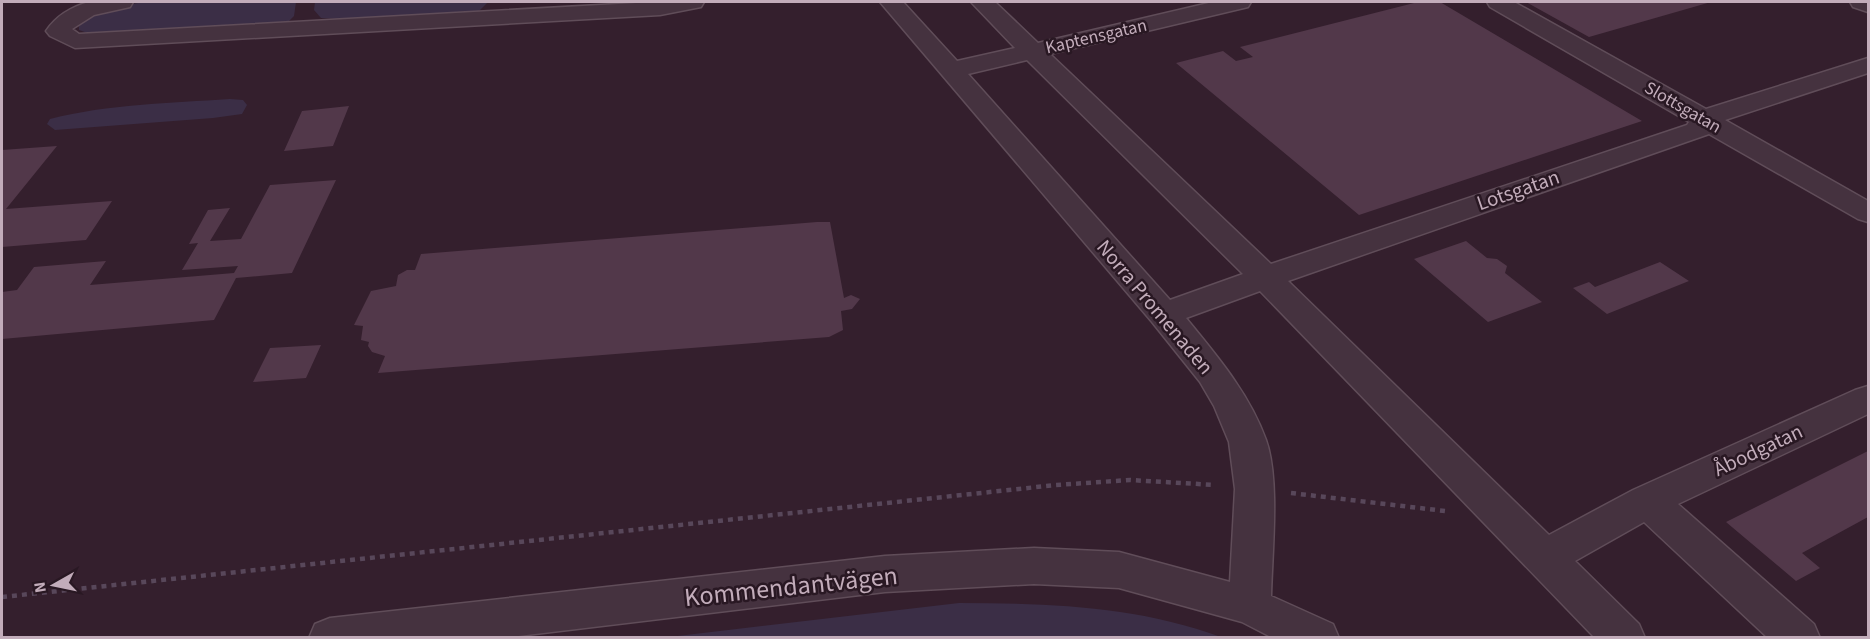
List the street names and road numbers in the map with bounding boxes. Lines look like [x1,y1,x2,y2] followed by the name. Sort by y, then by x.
[1043,13,1149,60] street label: Kaptensgatan
[1640,75,1726,140] street label: Slottsgatan
[1472,162,1564,218] street label: Lotsgatan
[1090,233,1220,381] street label: Norra Promenaden
[1708,416,1808,484] street label: Åbodgatan
[683,557,900,616] street label: Kommendantvägen

